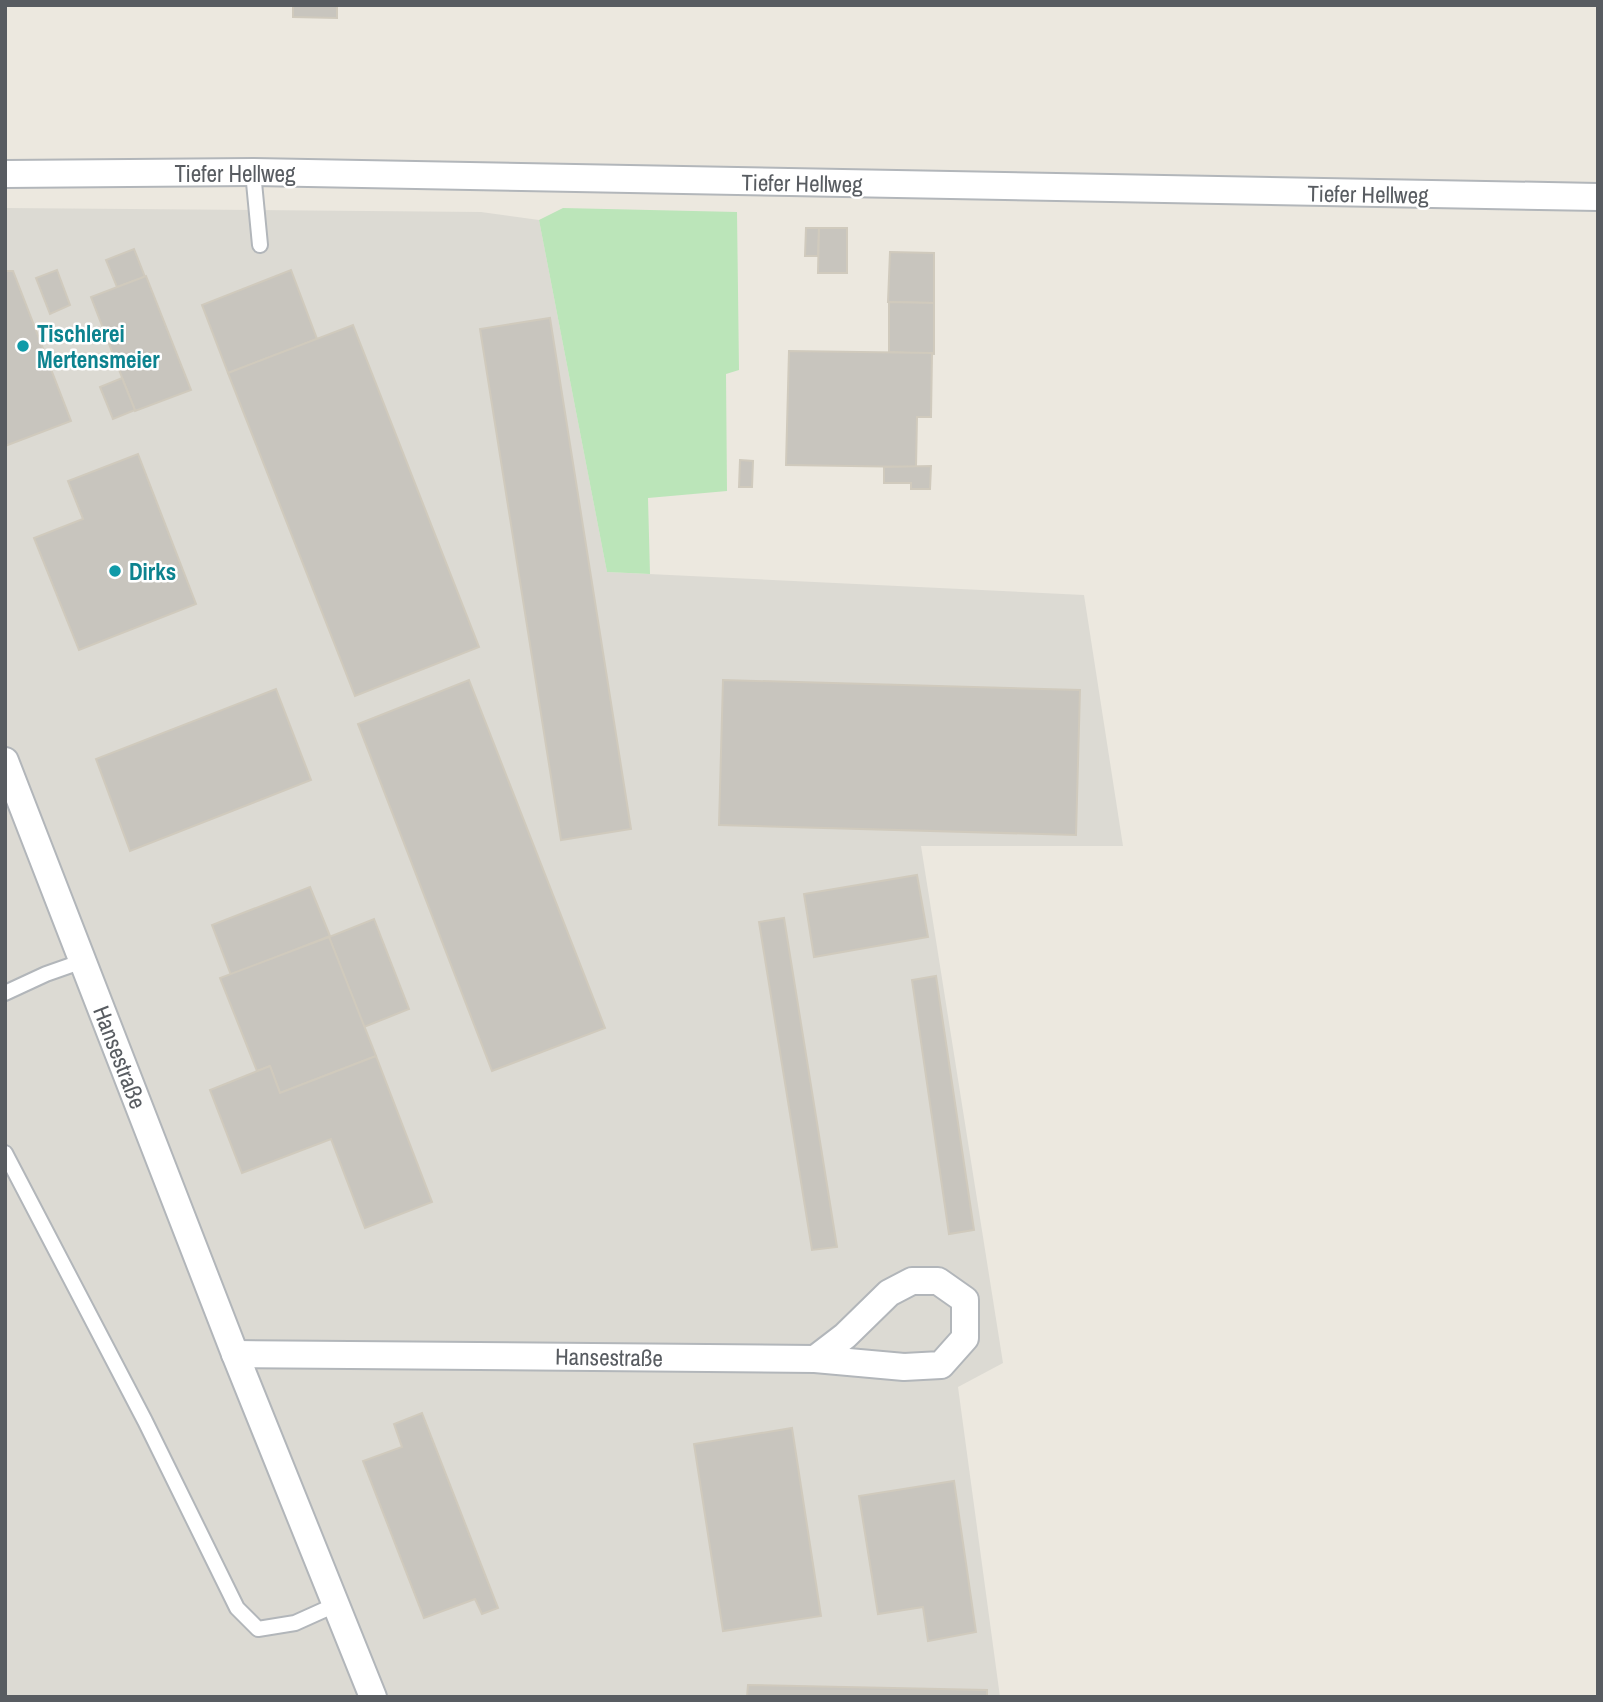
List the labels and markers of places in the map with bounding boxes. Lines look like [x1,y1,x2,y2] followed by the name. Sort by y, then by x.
[37,318,160,375] place label: Tischlerei Mertensmeier
[15,338,31,354] marker: Tischlerei Mertensmeier
[129,556,176,587] place label: Dirks
[107,563,123,579] marker: Dirks

